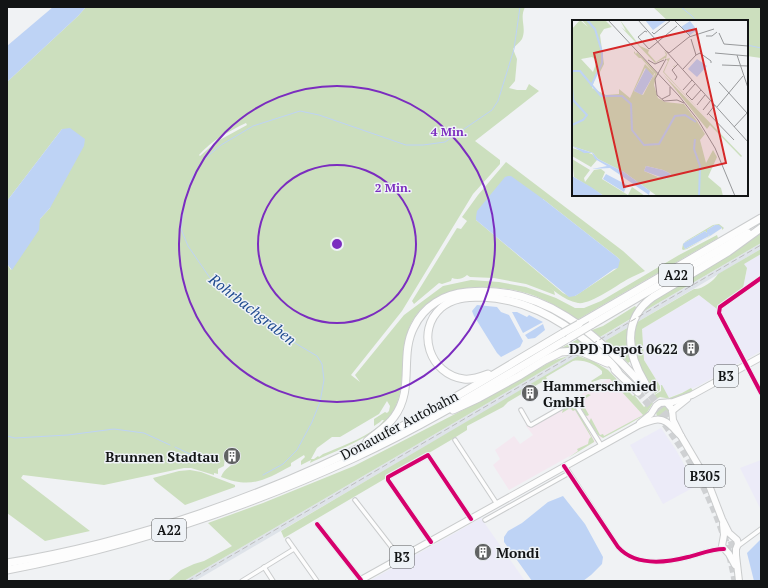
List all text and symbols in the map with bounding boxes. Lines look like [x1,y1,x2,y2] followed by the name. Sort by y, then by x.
[572,20,748,196] inset map
[431,124,467,139] text: 4 Min.
[375,180,411,195] text: 2 Min.
[330,237,344,251] centre of rings
[659,264,693,286] road number: A22
[205,268,301,349] water label: Rohrbachgraben
[681,338,701,358] building icon: DPD Depot 0622
[569,339,678,358] place label: DPD Depot 0622
[714,365,738,387] road number: B3
[543,376,657,411] place label: Hammerschmied GmbH
[520,383,540,403] building icon: Hammerschmied GmbH
[337,386,462,464] street label: Donauufer Autobahn
[222,446,242,466] building icon: Brunnen Stadtau
[105,447,219,466] place label: Brunnen Stadtau
[685,465,725,487] road number: B305
[152,519,186,541] road number: A22
[473,542,493,562] building icon: Mondi
[496,543,540,562] place label: Mondi
[390,546,414,568] road number: B3

